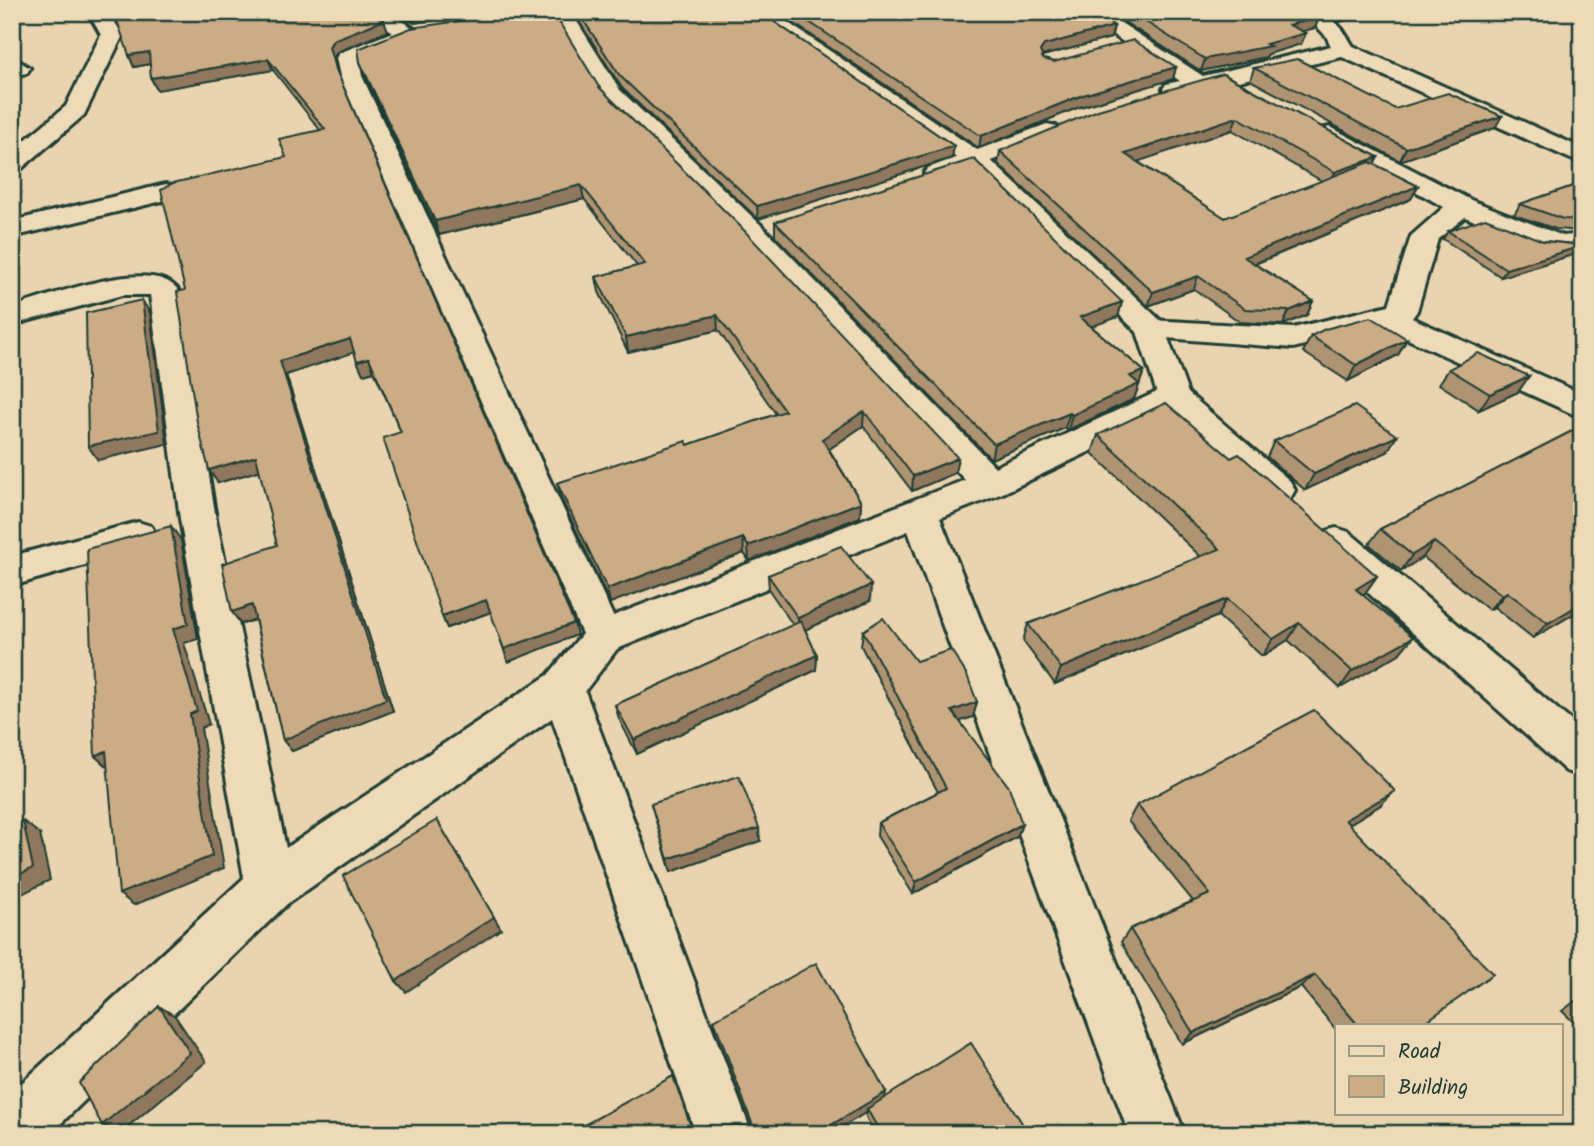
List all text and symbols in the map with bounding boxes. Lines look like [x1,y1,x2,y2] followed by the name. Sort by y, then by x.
[1335,1024,1562,1114] legend
[1398,1036,1441,1069] text: Road
[1398,1072,1468,1105] text: Building

